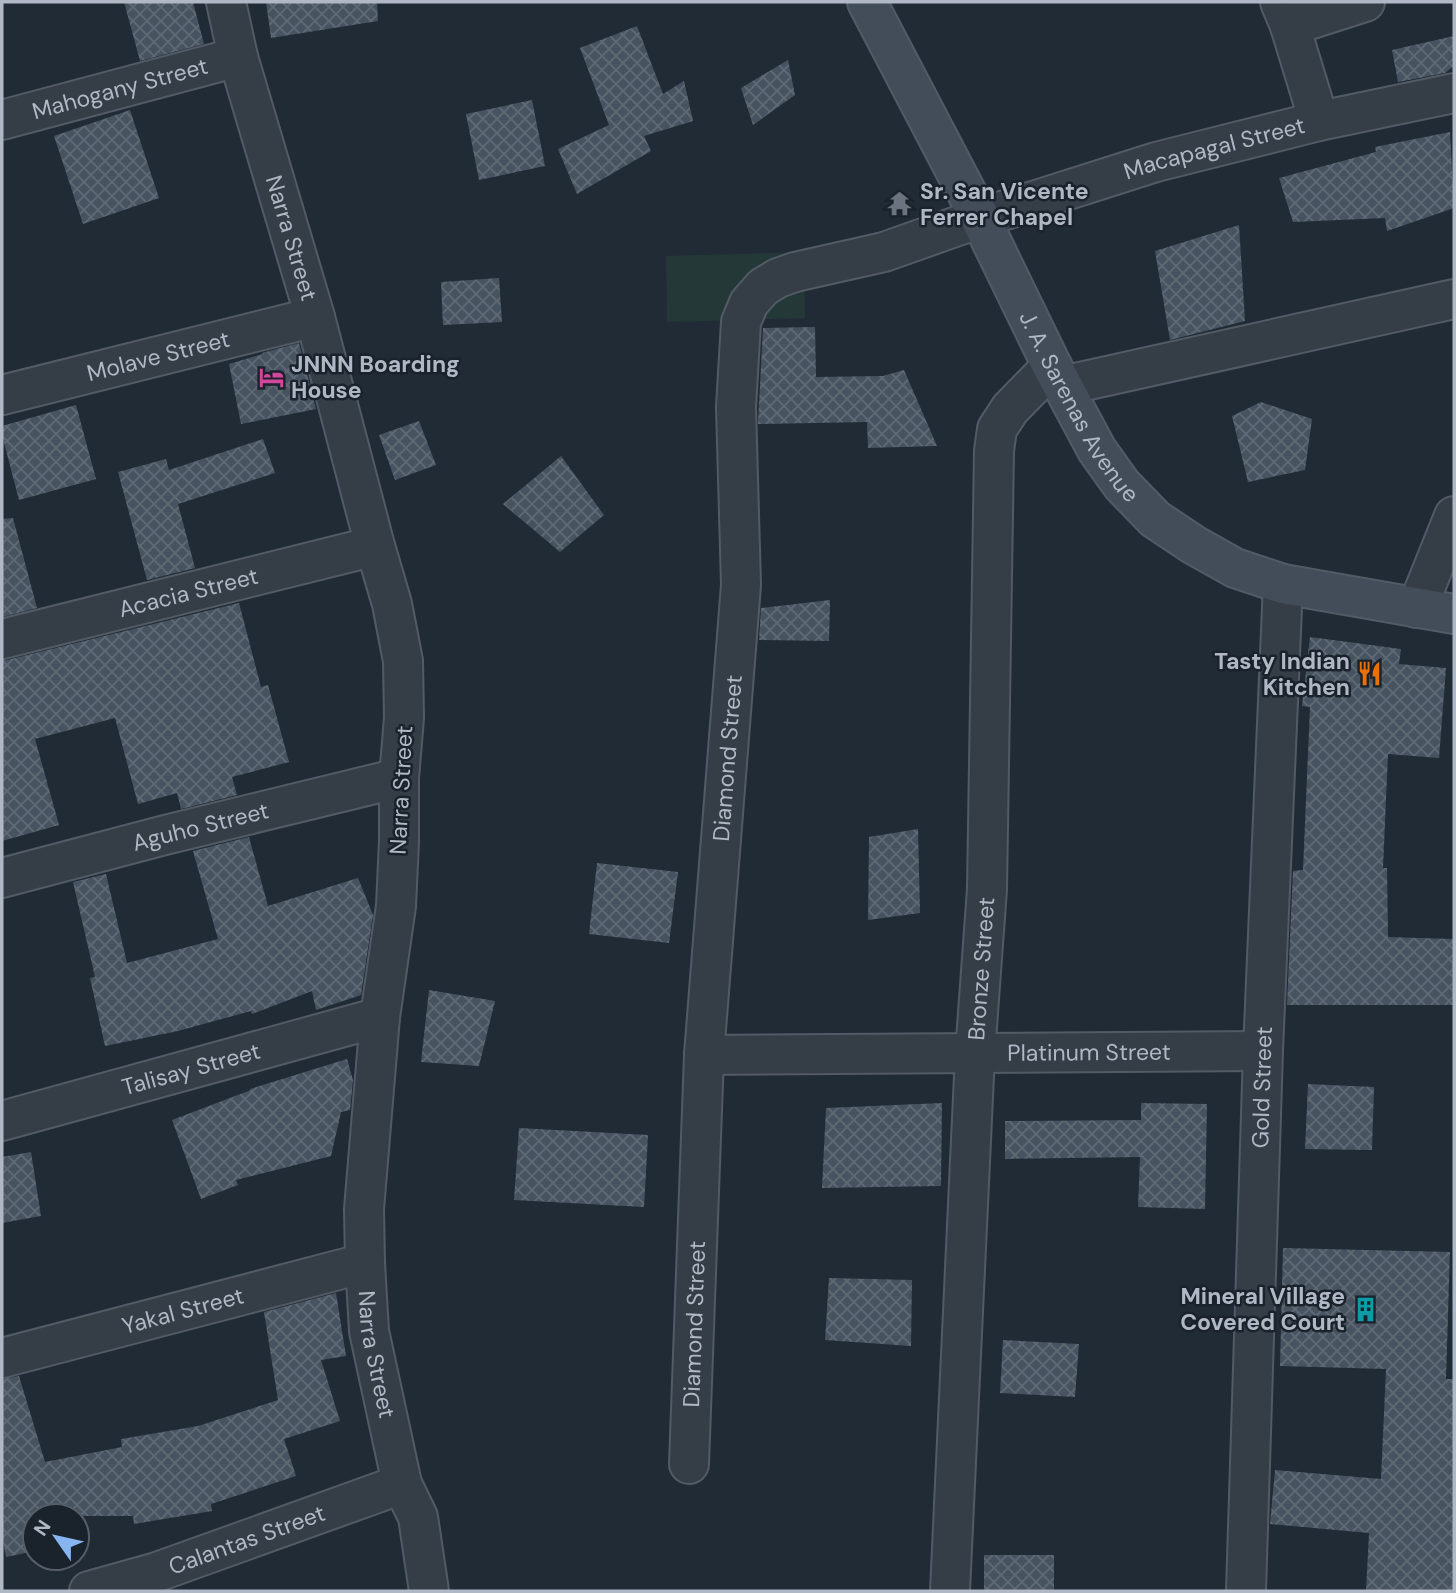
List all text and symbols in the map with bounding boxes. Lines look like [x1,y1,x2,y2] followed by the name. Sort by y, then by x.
[29,51,211,126] street label: Mahogany Street
[1120,110,1308,186] street label: Macapagal Street
[259,172,324,304] street label: Narra Street
[920,176,1089,232] place label: Sr. San Vicente Ferrer Chapel
[886,190,914,218] temple icon: Sr. San Vicente Ferrer Chapel
[1012,306,1146,509] street label: J. A. Sarenas Avenue
[84,324,233,388] street label: Molave Street
[291,349,460,405] place label: JNNN Boarding House
[257,363,285,391] hotel icon: JNNN Boarding House
[115,561,261,624] street label: Acacia Street
[1214,646,1350,702] place label: Tasty Indian Kitchen
[1356,660,1384,688] restaurant icon: Tasty Indian Kitchen
[706,674,749,843] street label: Diamond Street
[383,725,419,855] street label: Narra Street
[129,795,272,858] street label: Aguho Street
[961,896,1001,1042] street label: Bronze Street
[1245,1026,1279,1149] street label: Gold Street
[118,1036,264,1102] street label: Talisay Street
[1007,1037,1171,1068] street label: Platinum Street
[676,1240,712,1408] street label: Diamond Street
[119,1280,247,1341] street label: Yakal Street
[1180,1281,1345,1337] place label: Mineral Village Covered Court
[352,1290,402,1421] street label: Narra Street
[1351,1295,1379,1323] building icon: Mineral Village Covered Court
[164,1498,329,1582] street label: Calantas Street
[21,1502,91,1572] north arrow
[28,1515,57,1541] text: N

